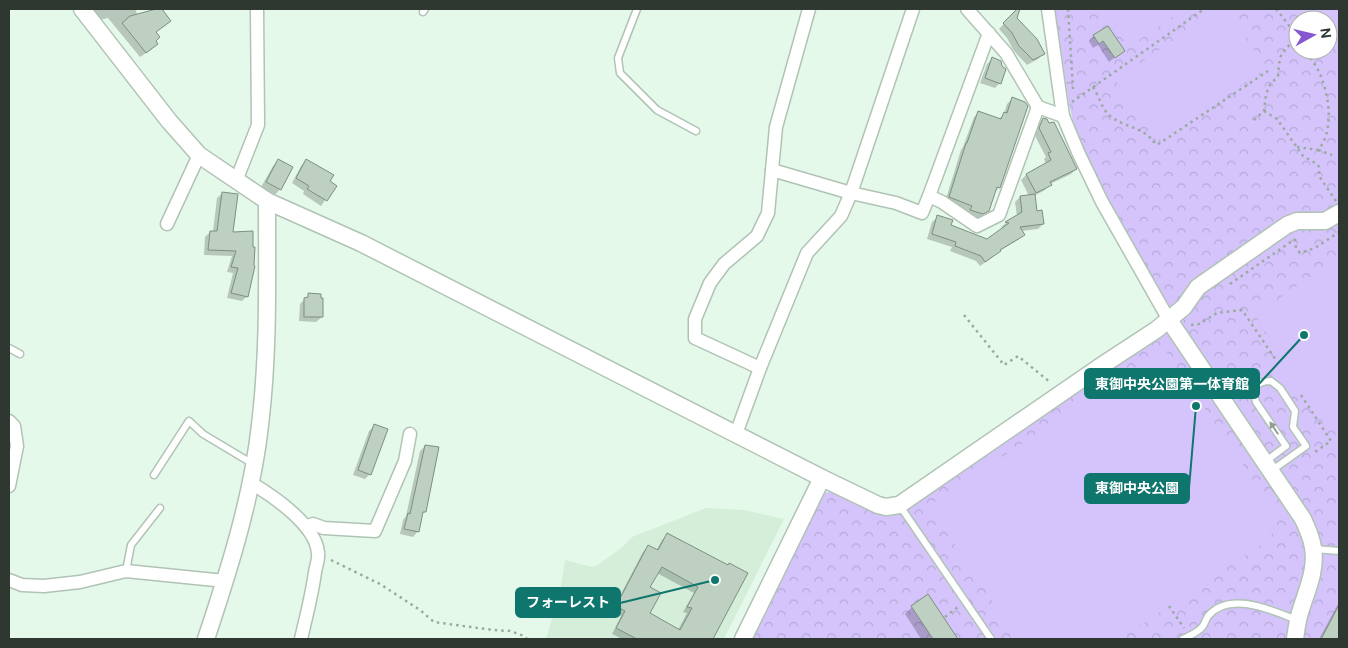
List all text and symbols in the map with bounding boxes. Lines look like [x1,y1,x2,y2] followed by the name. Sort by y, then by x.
[1288,10,1338,60] north arrow
[1316,27,1335,40] text: N
[1085,369,1259,398] callout: 東御中央公園第一体育館
[1095,375,1249,393] text: 東御中央公園第一体育館
[1269,421,1279,434] one-way arrow
[1085,474,1189,503] callout: 東御中央公園
[1095,479,1179,497] text: 東御中央公園
[516,588,620,617] callout: フォーレスト
[526,593,610,611] text: フォーレスト

